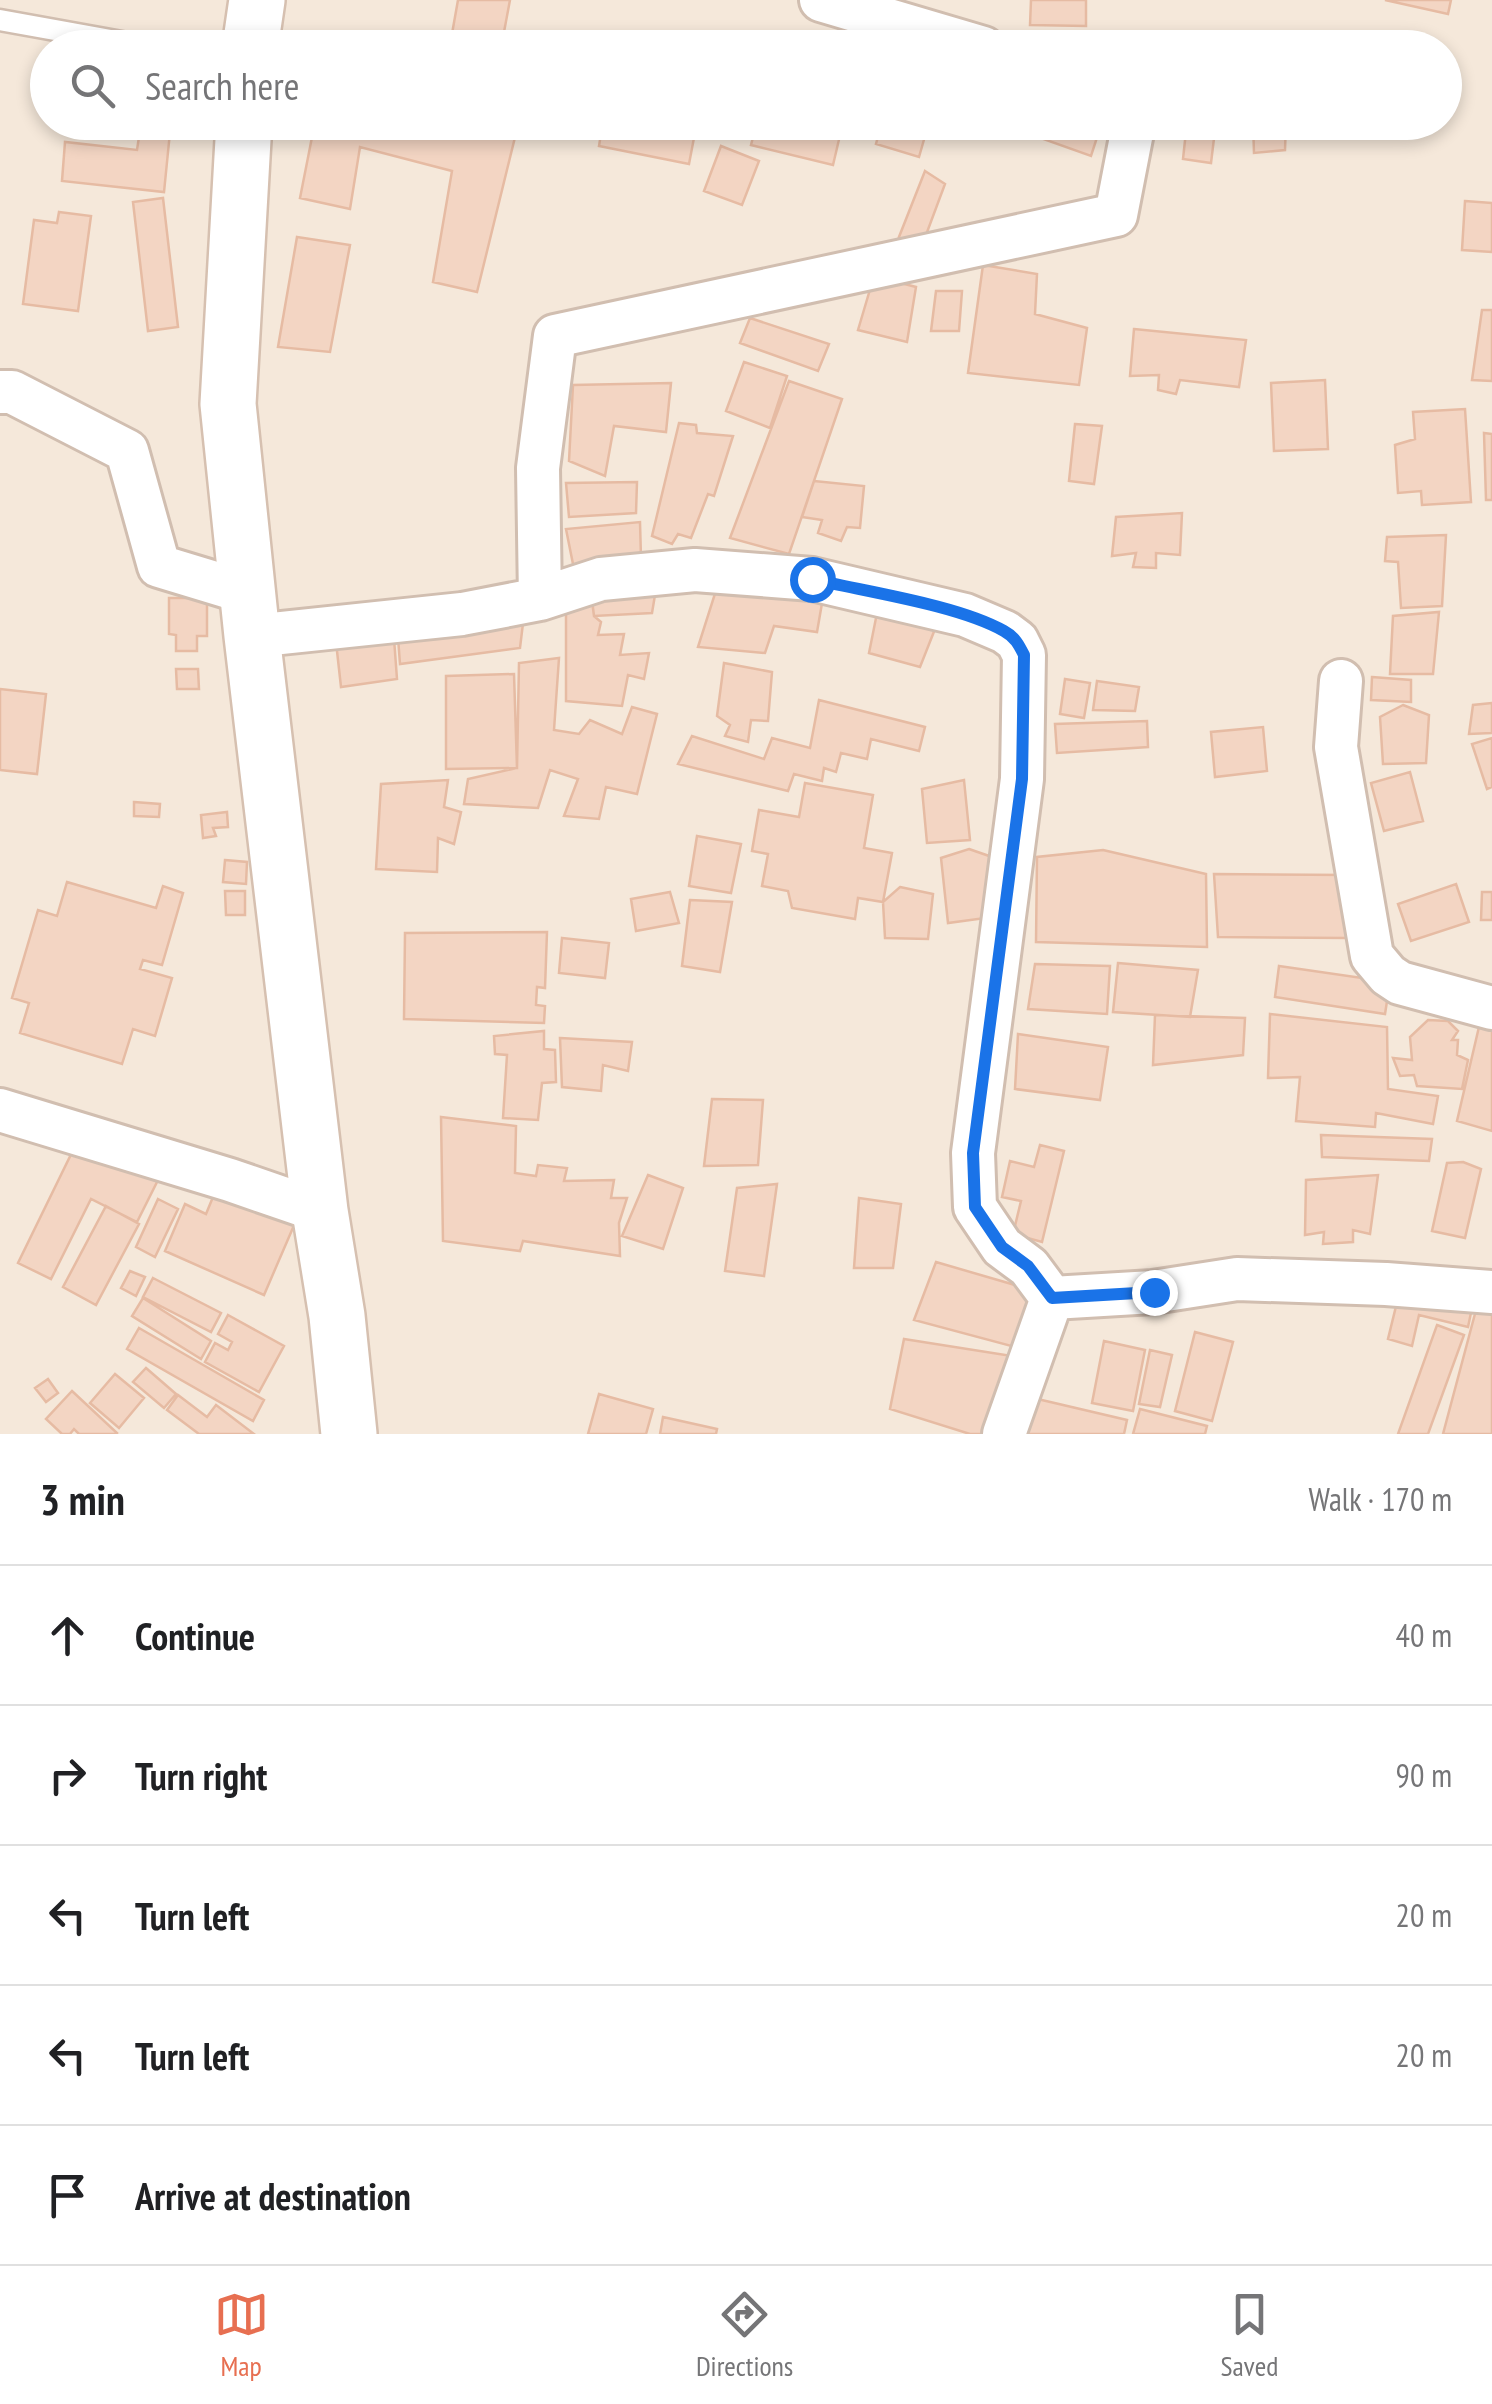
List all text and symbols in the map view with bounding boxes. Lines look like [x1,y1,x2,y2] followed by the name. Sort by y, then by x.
[30,30,1462,140] search box
[65,58,120,113] icon: search
[145,61,299,110] text: Search here
[790,557,836,603] route start
[1132,1270,1178,1316] route end
[40,1472,125,1527] text: 3 min
[1308,1478,1452,1520] text: Walk · 170 m
[40,1608,95,1663] icon: ahead
[135,1611,255,1660] text: Continue
[1396,1614,1452,1656] text: 40 m
[40,1748,95,1803] icon: right
[135,1751,267,1800] text: Turn right
[1396,1754,1452,1796] text: 90 m
[40,1888,95,1943] icon: left
[135,1891,249,1940] text: Turn left
[1396,1894,1452,1936] text: 20 m
[40,2028,95,2083] icon: left
[135,2031,249,2080] text: Turn left
[1396,2034,1452,2076] text: 20 m
[40,2168,95,2223] icon: arrive
[135,2171,411,2220] text: Arrive at destination
[214,2287,269,2384] tab: Map
[696,2287,793,2384] tab: Directions
[1221,2287,1278,2384] tab: Saved

